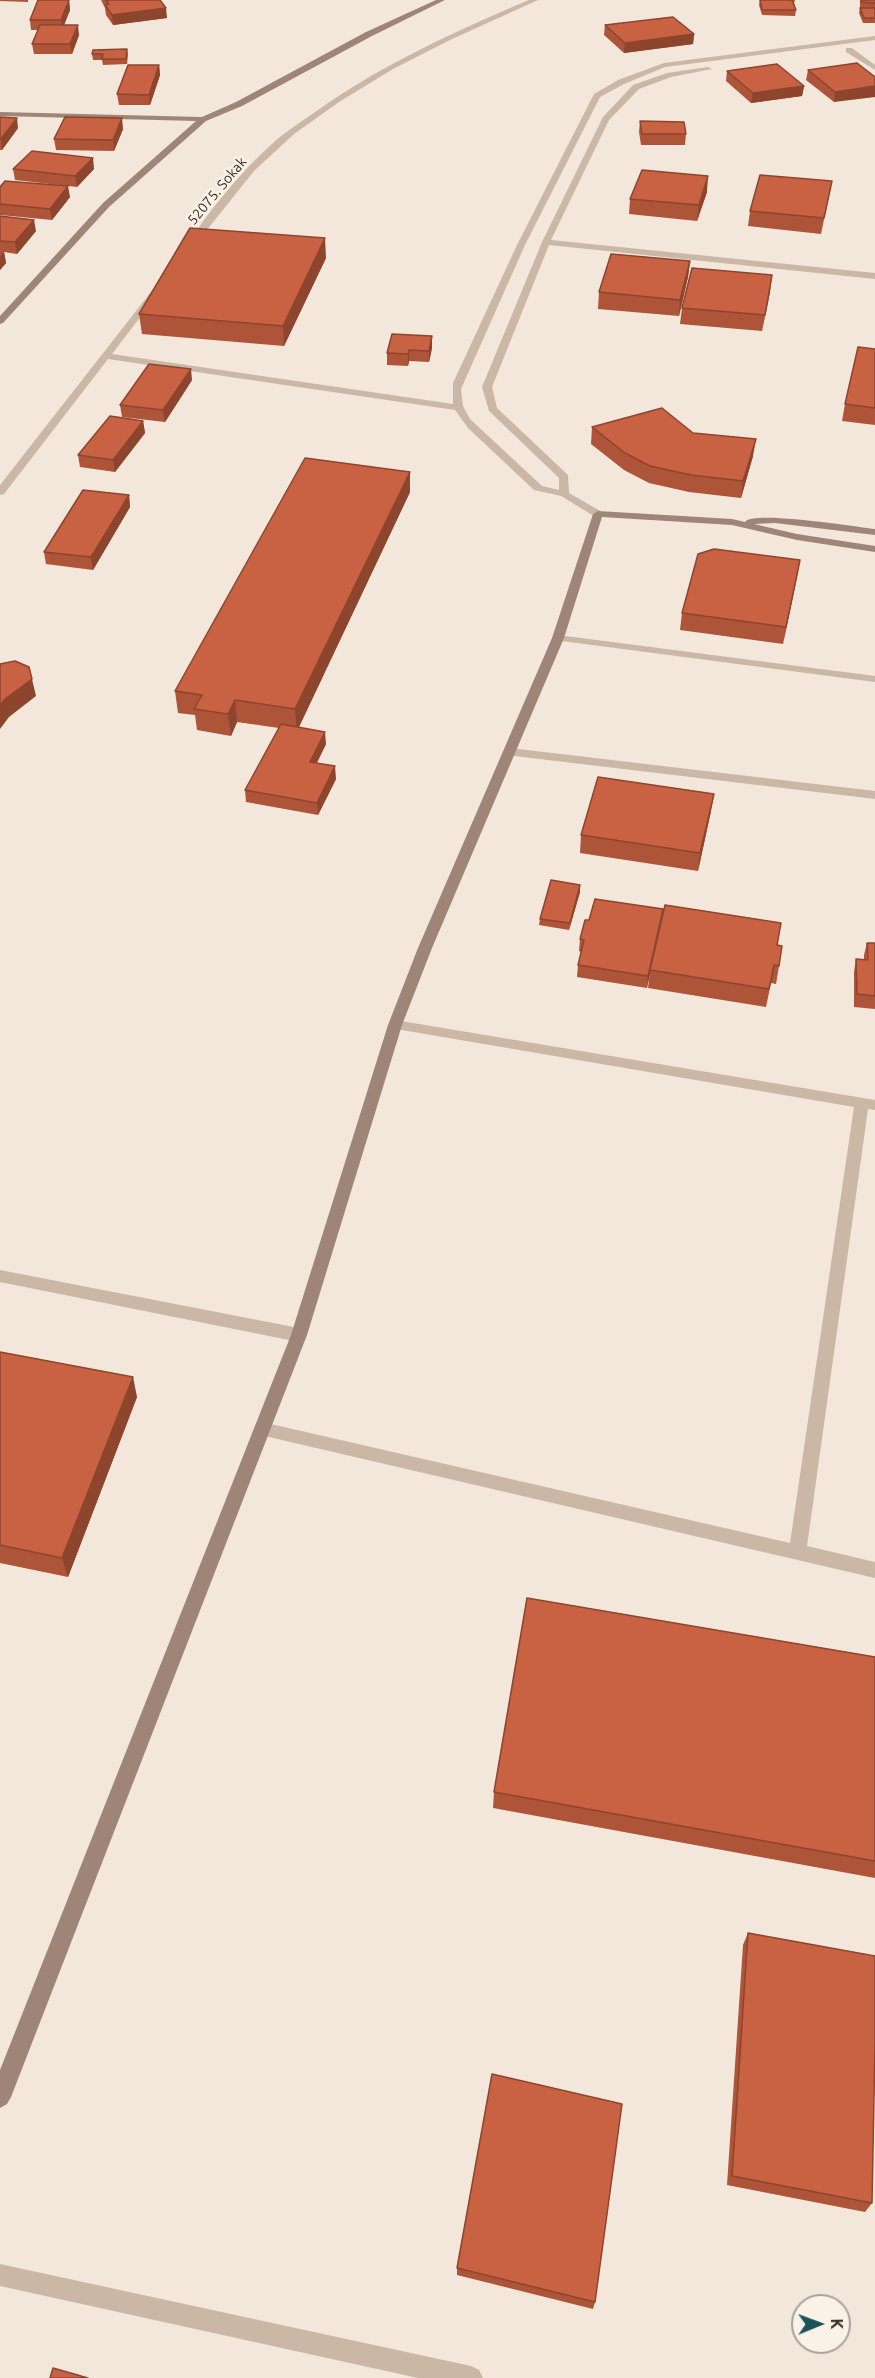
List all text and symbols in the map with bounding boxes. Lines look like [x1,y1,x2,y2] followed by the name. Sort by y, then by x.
[184,154,250,228] street label: 52075. Sokak
[791,2294,851,2354] north arrow
[828,2318,846,2329] text: K

